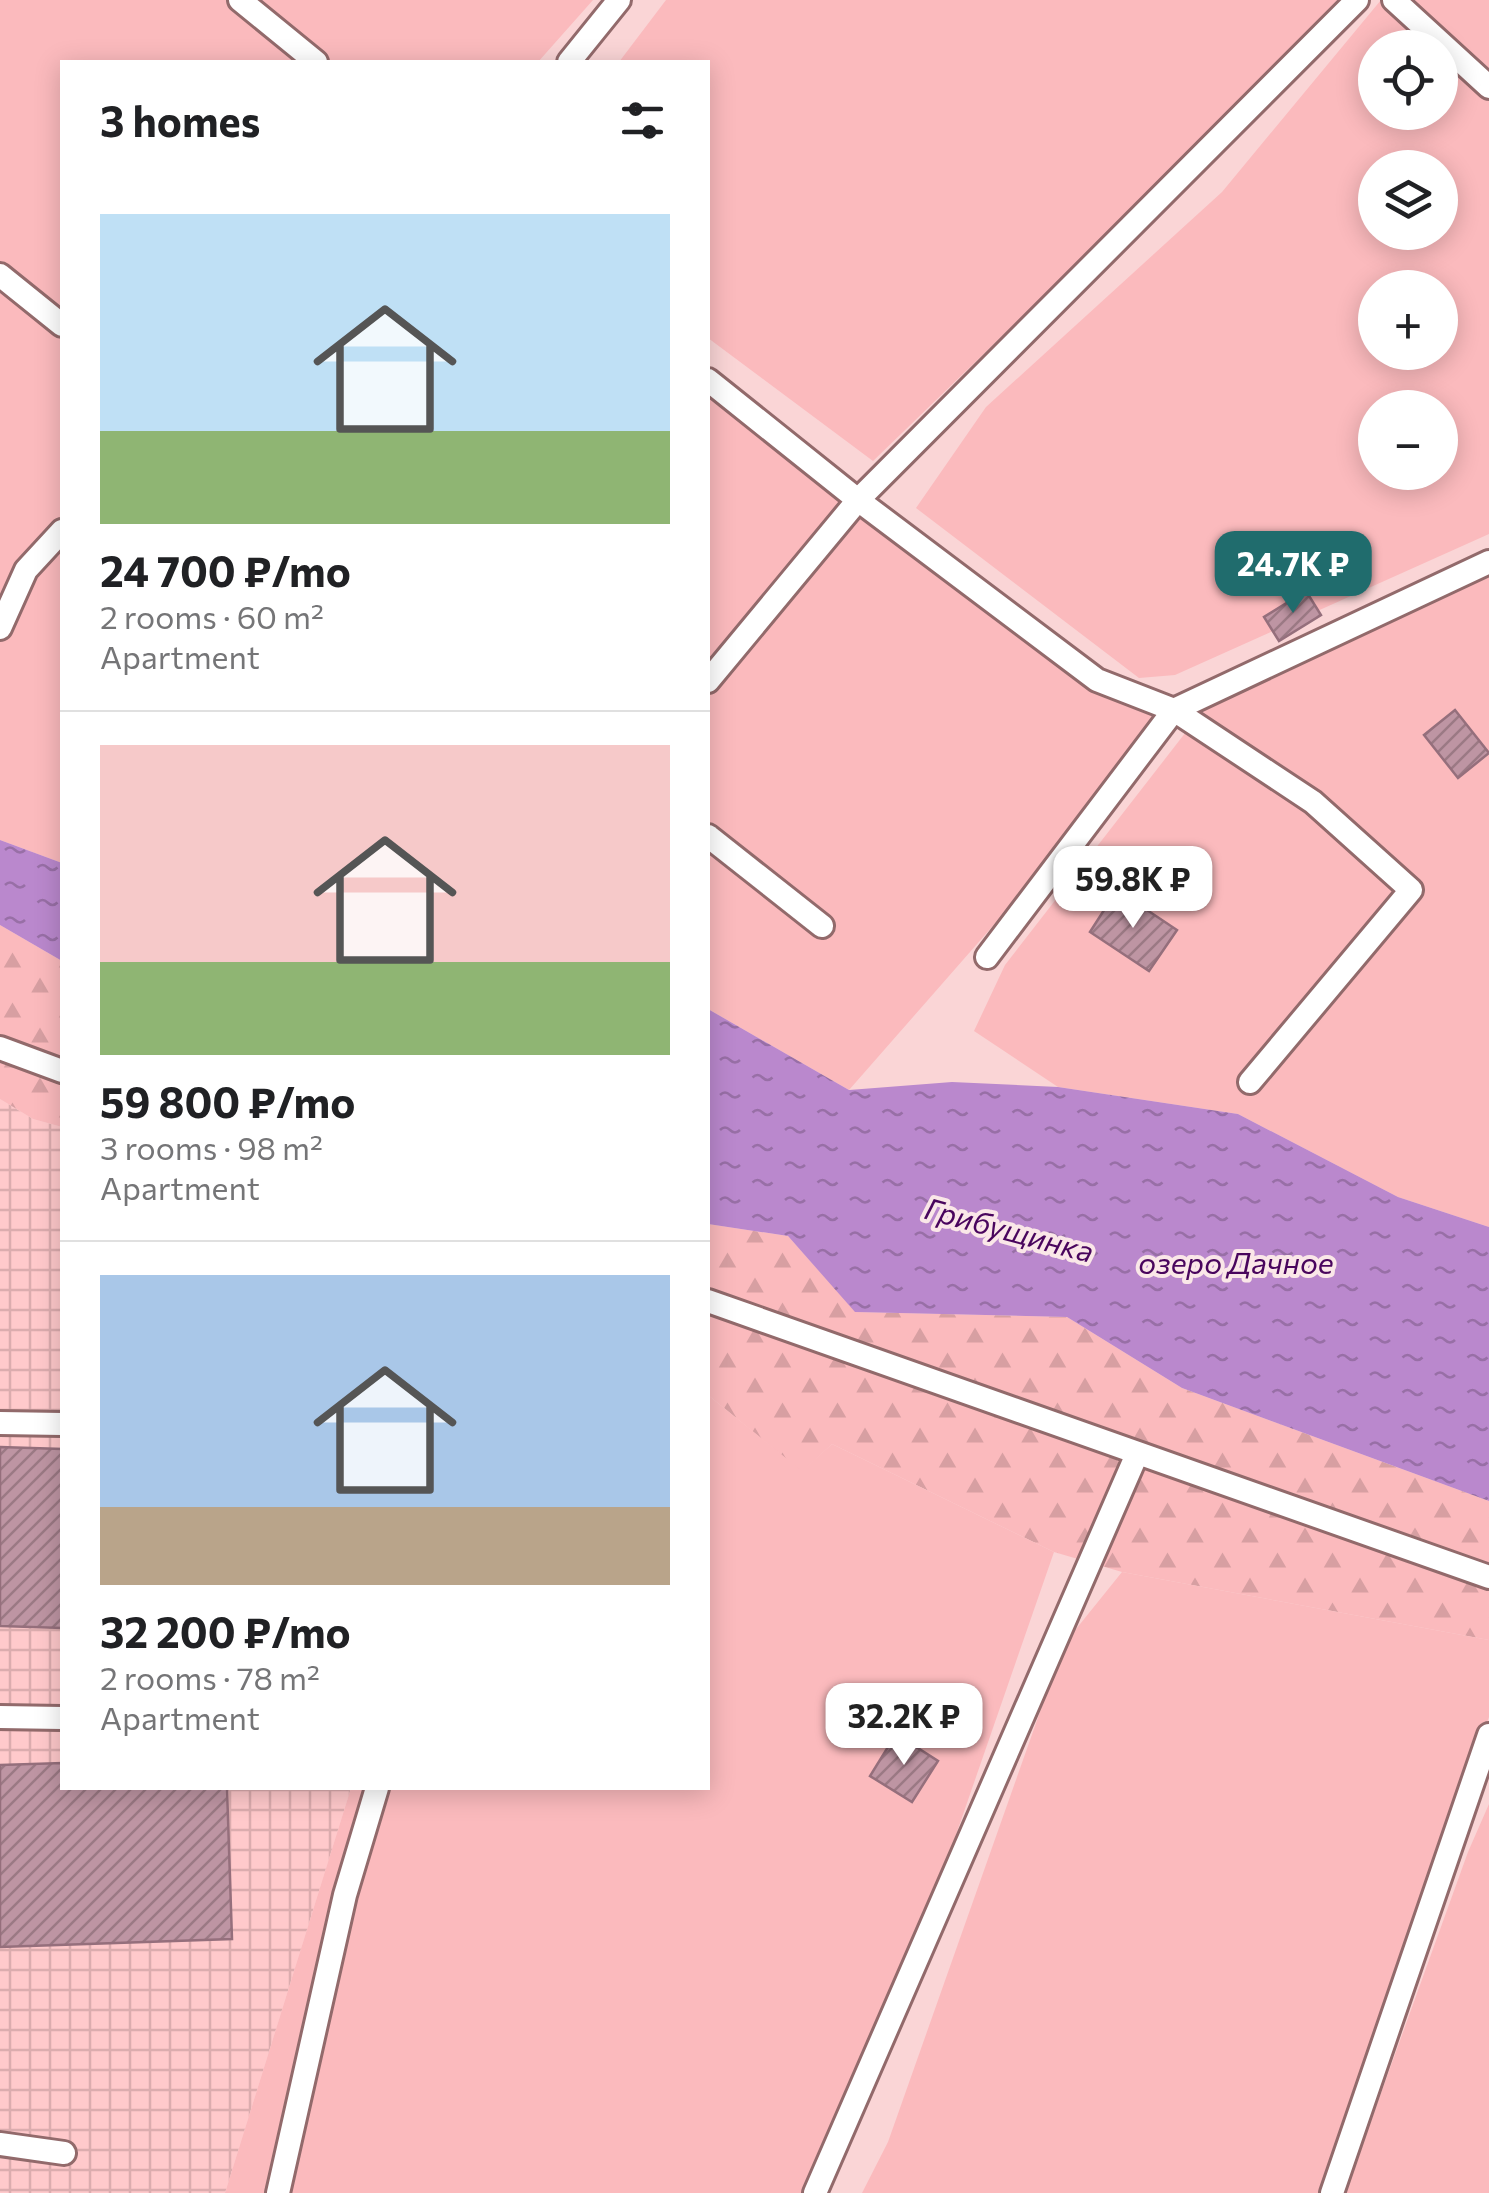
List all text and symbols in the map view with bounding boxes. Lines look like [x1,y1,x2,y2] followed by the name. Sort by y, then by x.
[1358,30,1458,490] map controls
[1358,30,1458,130] button: locate
[615,93,670,148] icon: filters
[100,94,260,146] text: 3 homes
[1358,150,1458,250] button: layers
[1358,270,1458,370] button: +
[295,279,475,459] icon: home
[1358,390,1458,490] button: −
[1201,531,1385,616] pin: 24.7K ₽
[1237,543,1349,583] text: 24.7K ₽
[100,544,351,596] text: 24 700 ₽/mo
[100,596,324,636] text: 2 rooms · 60 m²
[100,636,260,676] text: Apartment
[295,810,475,990] icon: home
[1041,846,1225,931] pin: 59.8K ₽
[1075,858,1191,898] text: 59.8K ₽
[100,1075,355,1127] text: 59 800 ₽/mo
[100,1127,323,1167] text: 3 rooms · 98 m²
[100,1167,260,1207] text: Apartment
[921,1188,1098,1269] water label: Грибущинка
[1138,1243,1334,1280] water label: озеро Дачное
[295,1340,475,1520] icon: home
[100,1605,351,1657] text: 32 200 ₽/mo
[100,1657,320,1697] text: 2 rooms · 78 m²
[812,1683,996,1768] pin: 32.2K ₽
[848,1695,960,1735] text: 32.2K ₽
[100,1697,260,1737] text: Apartment

